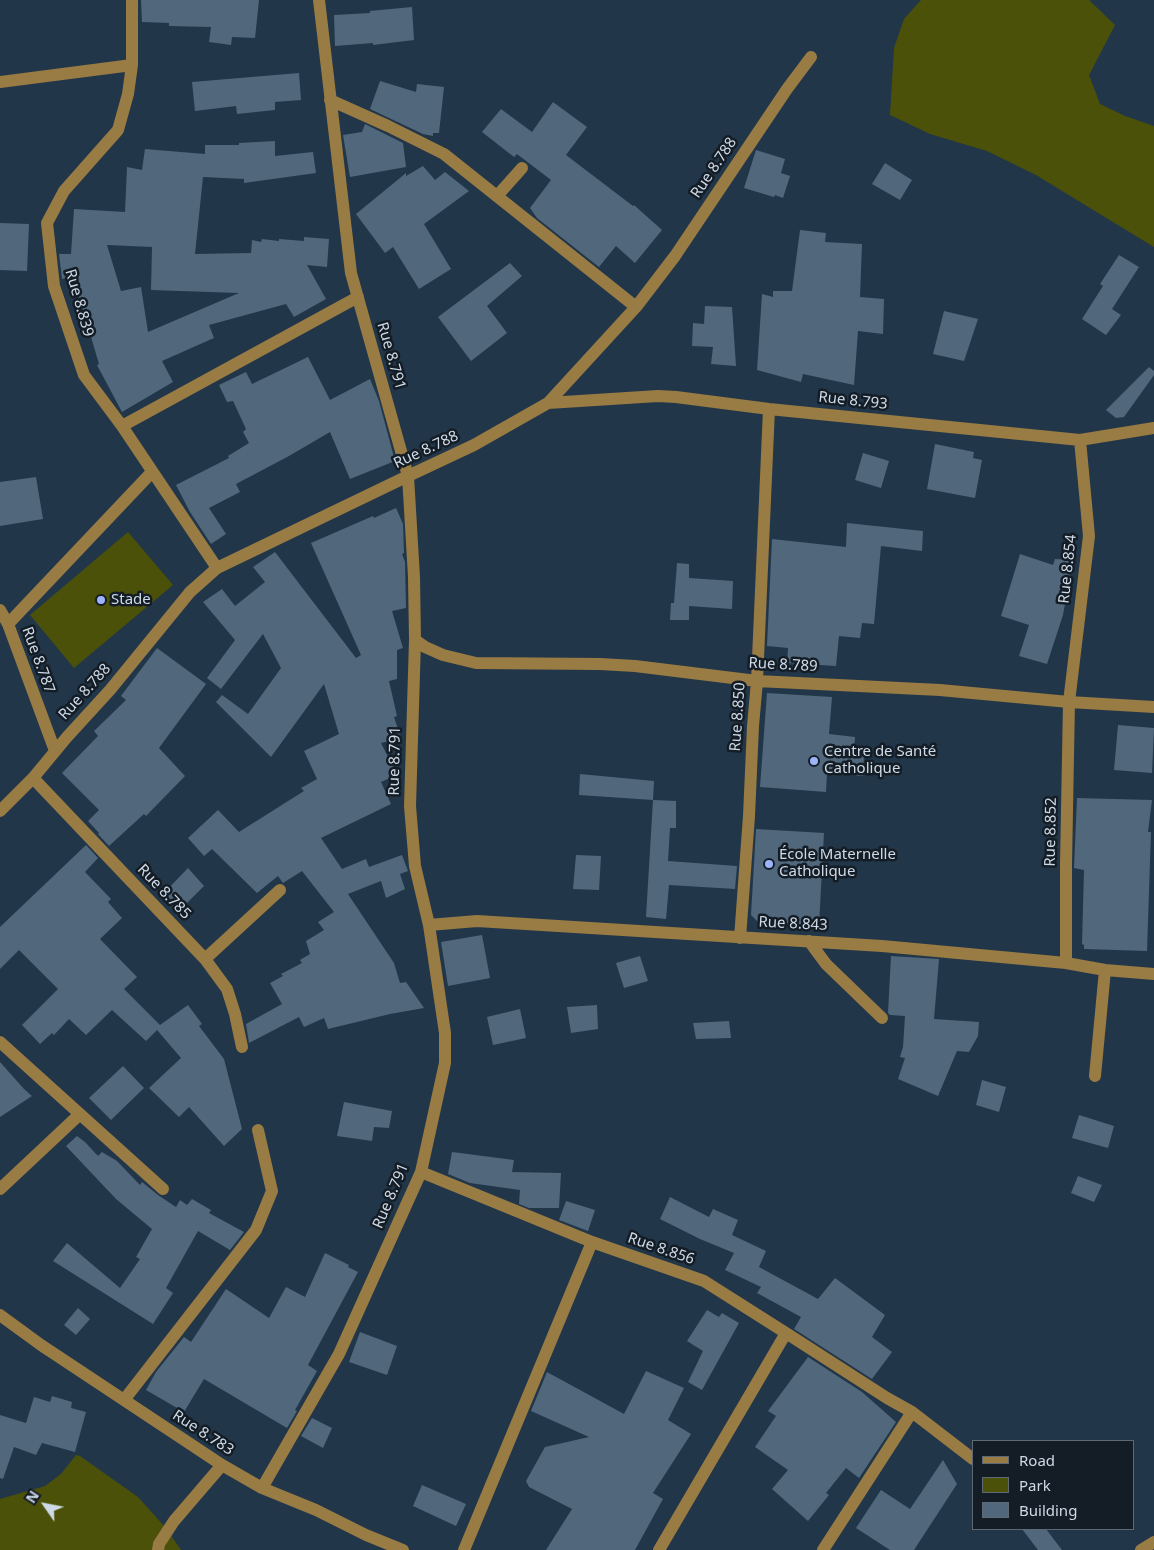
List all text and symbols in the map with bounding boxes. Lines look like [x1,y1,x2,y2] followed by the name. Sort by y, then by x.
[687,134,741,202] street label: Rue 8.788
[61,267,97,339] street label: Rue 8.839
[373,320,409,392] street label: Rue 8.791
[818,388,888,414] street label: Rue 8.793
[391,427,461,473] street label: Rue 8.788
[1055,534,1081,604] street label: Rue 8.854
[111,591,151,609] place label: Stade
[95,594,107,606] marker: Stade
[18,624,58,696] street label: Rue 8.787
[748,654,818,676] street label: Rue 8.789
[55,660,115,724] street label: Rue 8.788
[727,682,749,752] street label: Rue 8.850
[385,726,405,796] street label: Rue 8.791
[824,743,936,778] place label: Centre de Santé Catholique
[808,755,820,767] marker: Centre de Santé Catholique
[1041,797,1061,867] street label: Rue 8.852
[779,846,896,881] place label: École Maternelle Catholique
[763,858,775,870] marker: École Maternelle Catholique
[133,861,195,923] street label: Rue 8.785
[758,913,828,935] street label: Rue 8.843
[369,1161,413,1231] street label: Rue 8.791
[625,1229,697,1269] street label: Rue 8.856
[169,1407,237,1459] street label: Rue 8.783
[972,1440,1134,1530] legend
[1019,1450,1055,1470] text: Road
[1019,1475,1051,1495] text: Park
[20,1480,70,1530] north arrow
[21,1487,43,1507] text: N
[1019,1500,1077,1520] text: Building

